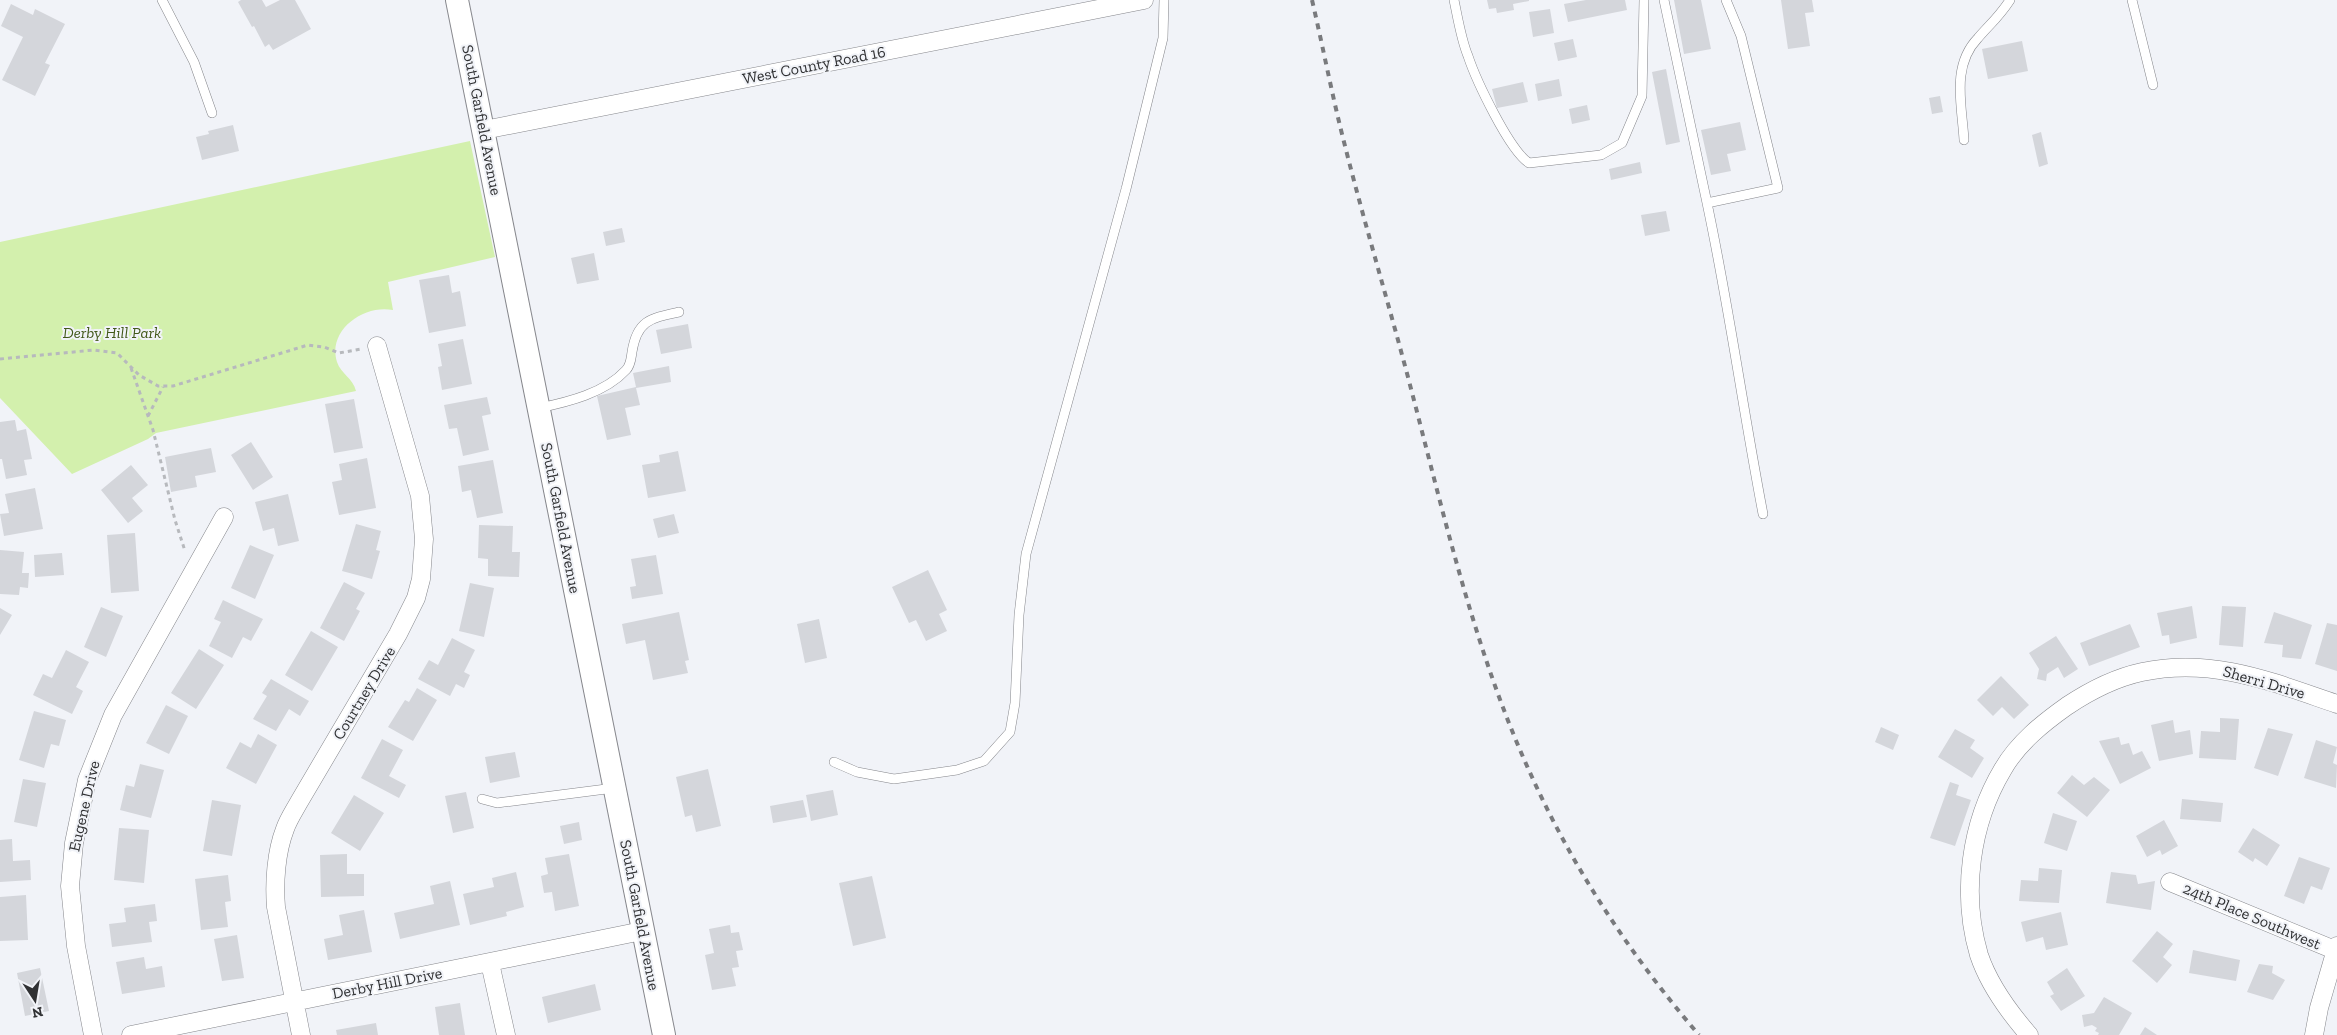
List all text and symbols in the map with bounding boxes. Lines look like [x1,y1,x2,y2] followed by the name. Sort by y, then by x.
[741,42,887,88] street label: West County Road 16
[458,43,506,197] street label: South Garfield Avenue
[63,323,161,342] park label: Derby Hill Park
[537,441,585,595] street label: South Garfield Avenue
[329,643,399,743] street label: Courtney Drive
[2221,661,2307,703] street label: Sherri Drive
[64,759,104,853] street label: Eugene Drive
[616,838,664,992] street label: South Garfield Avenue
[2180,878,2324,954] street label: 24th Place Southwest
[330,963,444,1003] street label: Derby Hill Drive
[10,975,60,1025] north arrow
[30,1003,45,1022] text: N

